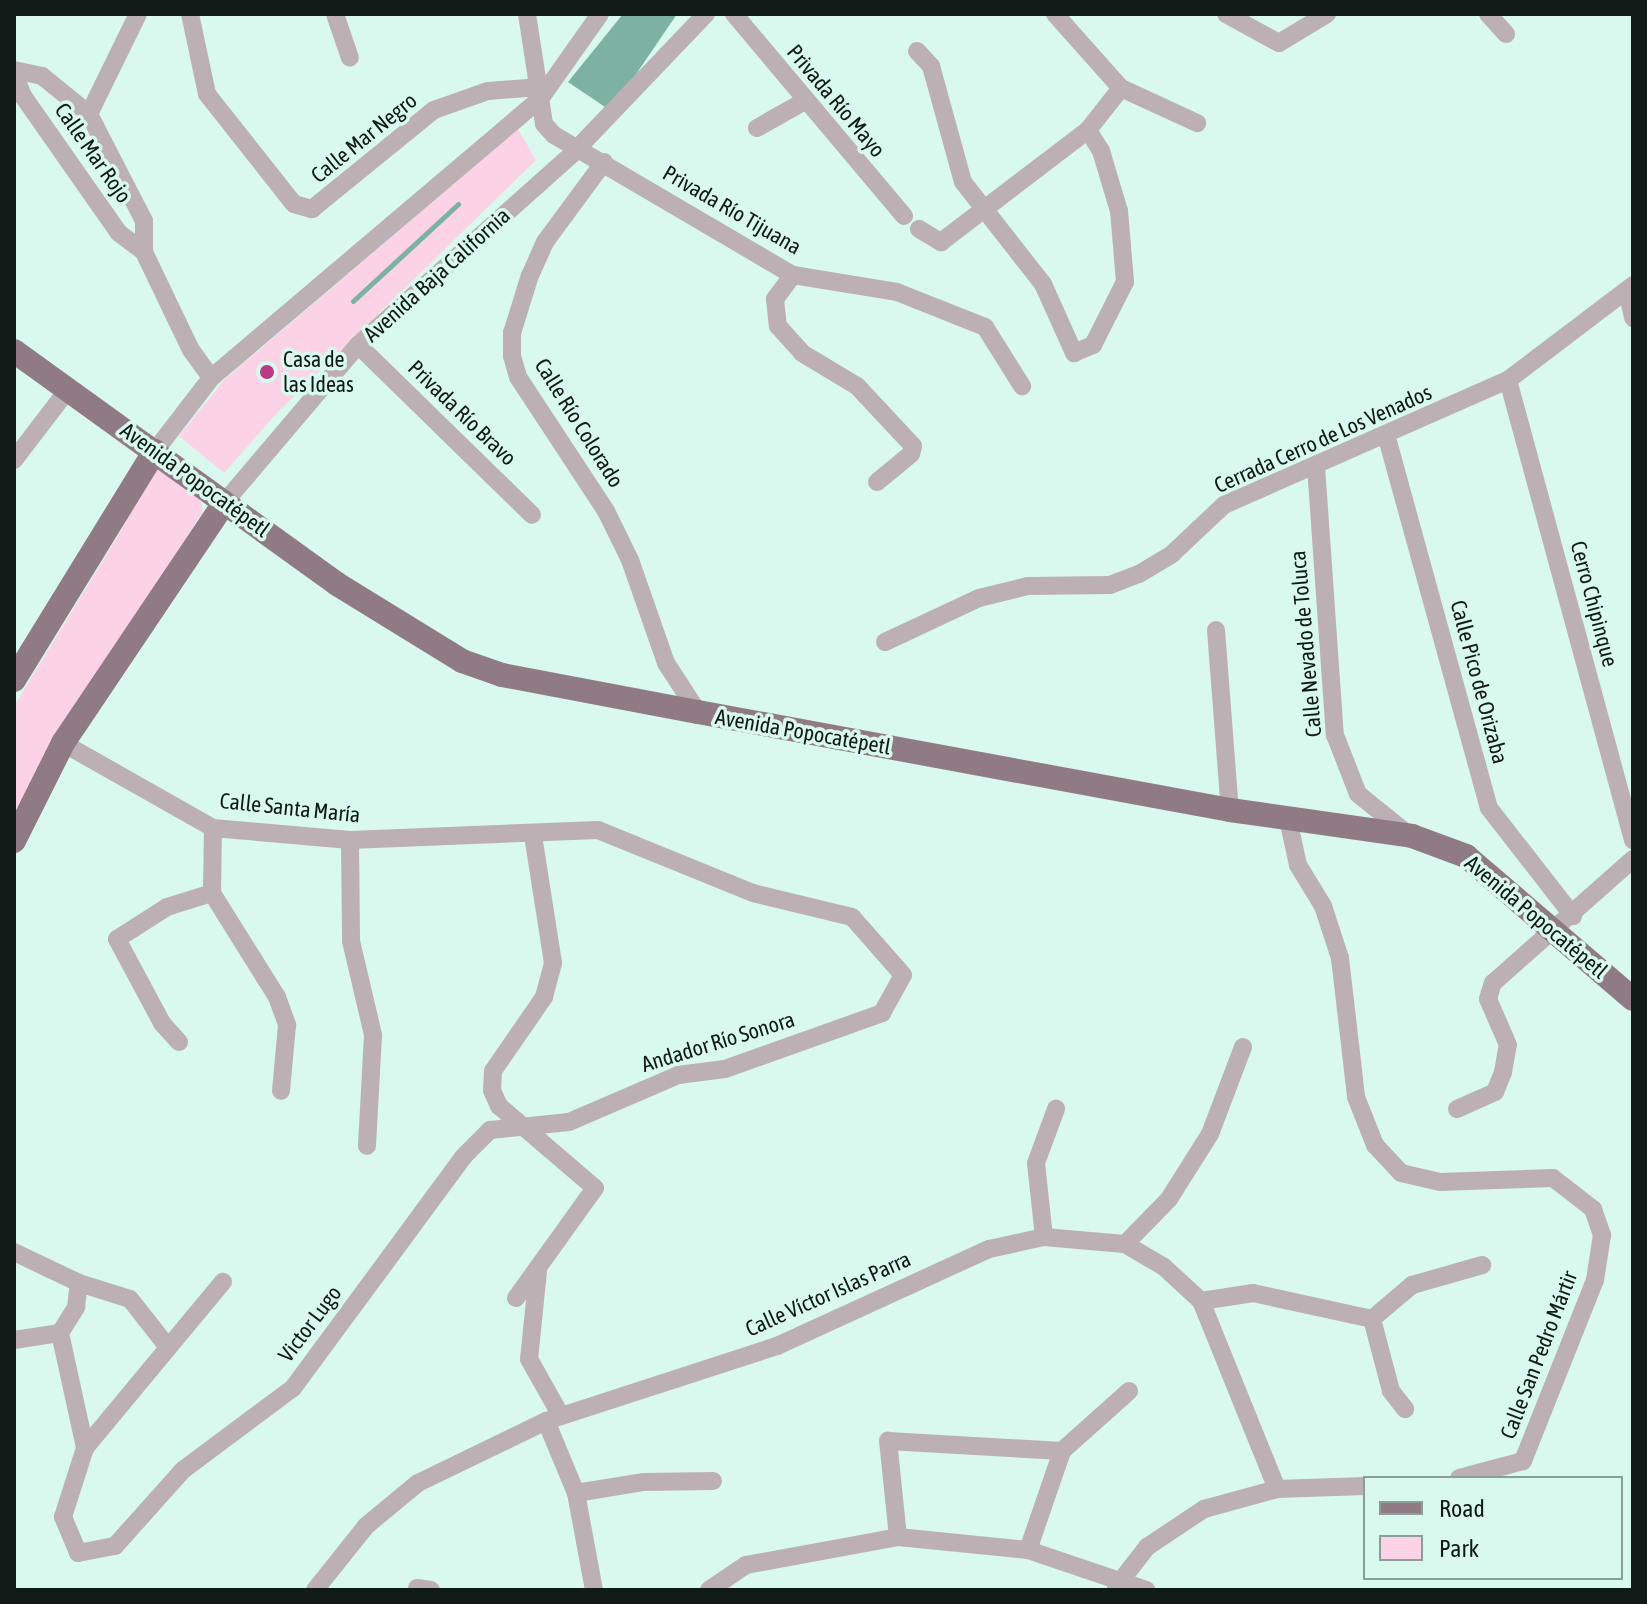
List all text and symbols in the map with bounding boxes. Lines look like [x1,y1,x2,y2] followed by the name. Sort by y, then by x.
[781,39,891,163] street label: Privada Río Mayo
[306,87,422,189] street label: Calle Mar Negro
[49,98,137,208] street label: Calle Mar Rojo
[658,160,806,260] street label: Privada Río Tijuana
[358,202,516,348] street label: Avenida Baja California
[283,346,354,398] place label: Casa de las Ideas
[529,354,629,492] street label: Calle Río Colorado
[402,355,522,471] street label: Privada Río Bravo
[258,363,276,381] marker: Casa de las Ideas
[1210,379,1436,499] street label: Cerrada Cerro de Los Venados
[115,417,275,543] street label: Avenida Popocatépetl
[1565,538,1623,670] street label: Cerro Chipinque
[1285,550,1327,738] street label: Calle Nevado de Toluca
[1444,597,1514,767] street label: Calle Pico de Orizaba
[713,704,893,760] street label: Avenida Popocatépetl
[218,788,362,828] street label: Calle Santa María
[1459,850,1613,984] street label: Avenida Popocatépetl
[638,1006,798,1078] street label: Andador Río Sonora
[741,1246,915,1342] street label: Calle Víctor Islas Parra
[1495,1267,1583,1443] street label: Calle San Pedro Mártir
[273,1281,347,1367] street label: Victor Lugo
[1363,1476,1623,1580] legend
[1439,1495,1485,1522] text: Road
[1439,1535,1479,1562] text: Park

